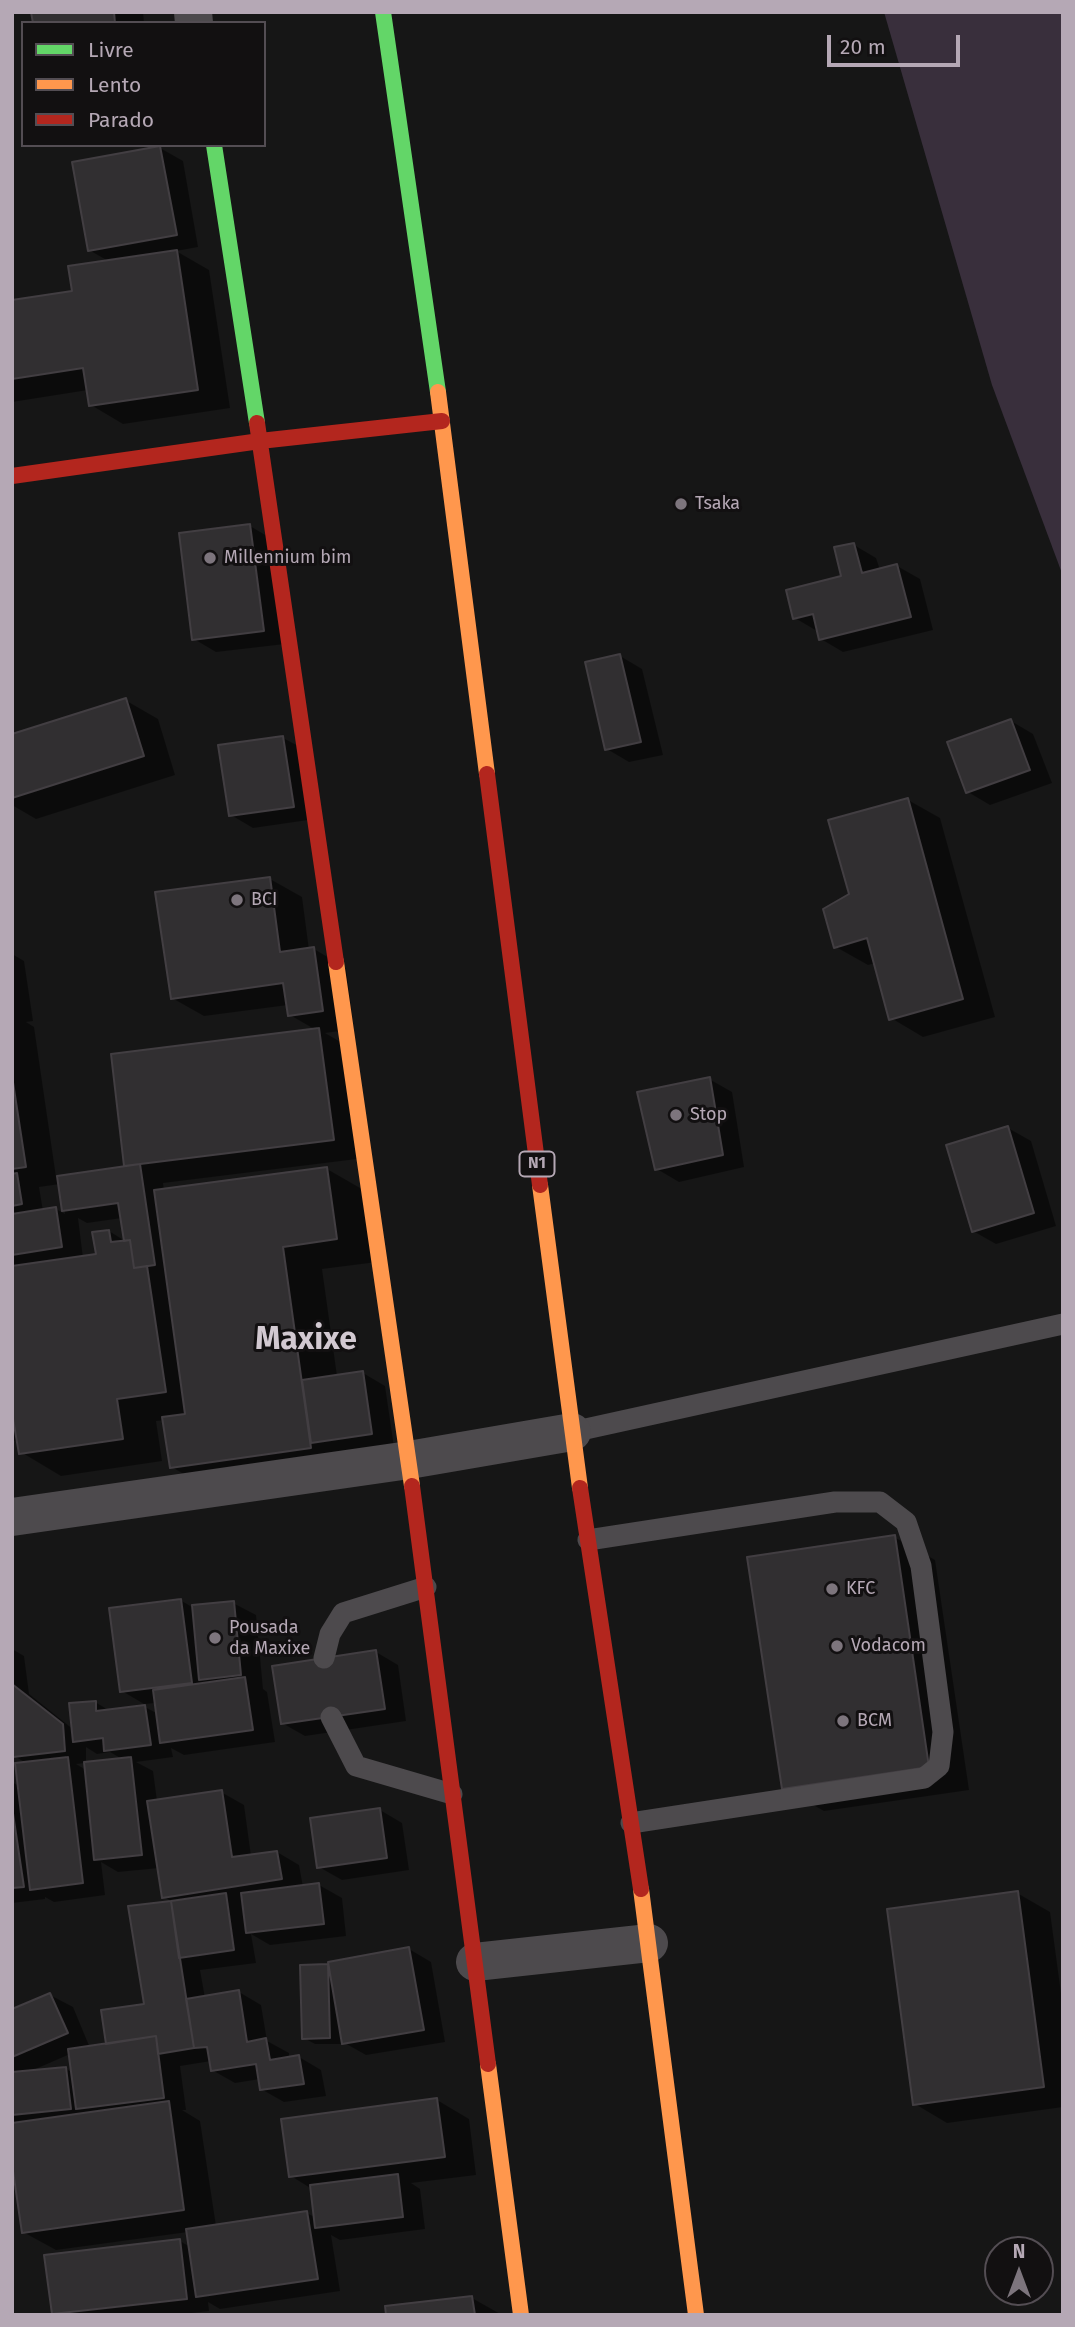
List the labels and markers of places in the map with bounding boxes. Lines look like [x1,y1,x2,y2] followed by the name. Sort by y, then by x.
[695,493,740,515] place label: Tsaka
[673,496,689,512] marker: Tsaka
[224,547,351,569] place label: Millennium bim
[202,550,218,566] marker: Millennium bim
[251,889,277,911] place label: BCI
[229,892,245,908] marker: BCI
[690,1104,727,1126] place label: Stop
[668,1107,684,1123] marker: Stop
[846,1578,875,1600] place label: KFC
[824,1581,840,1597] marker: KFC
[229,1617,310,1660] place label: Pousada da Maxixe
[207,1630,223,1646] marker: Pousada da Maxixe
[851,1635,926,1657] place label: Vodacom
[829,1638,845,1654] marker: Vodacom
[857,1710,892,1732] place label: BCM
[835,1713,851,1729] marker: BCM

